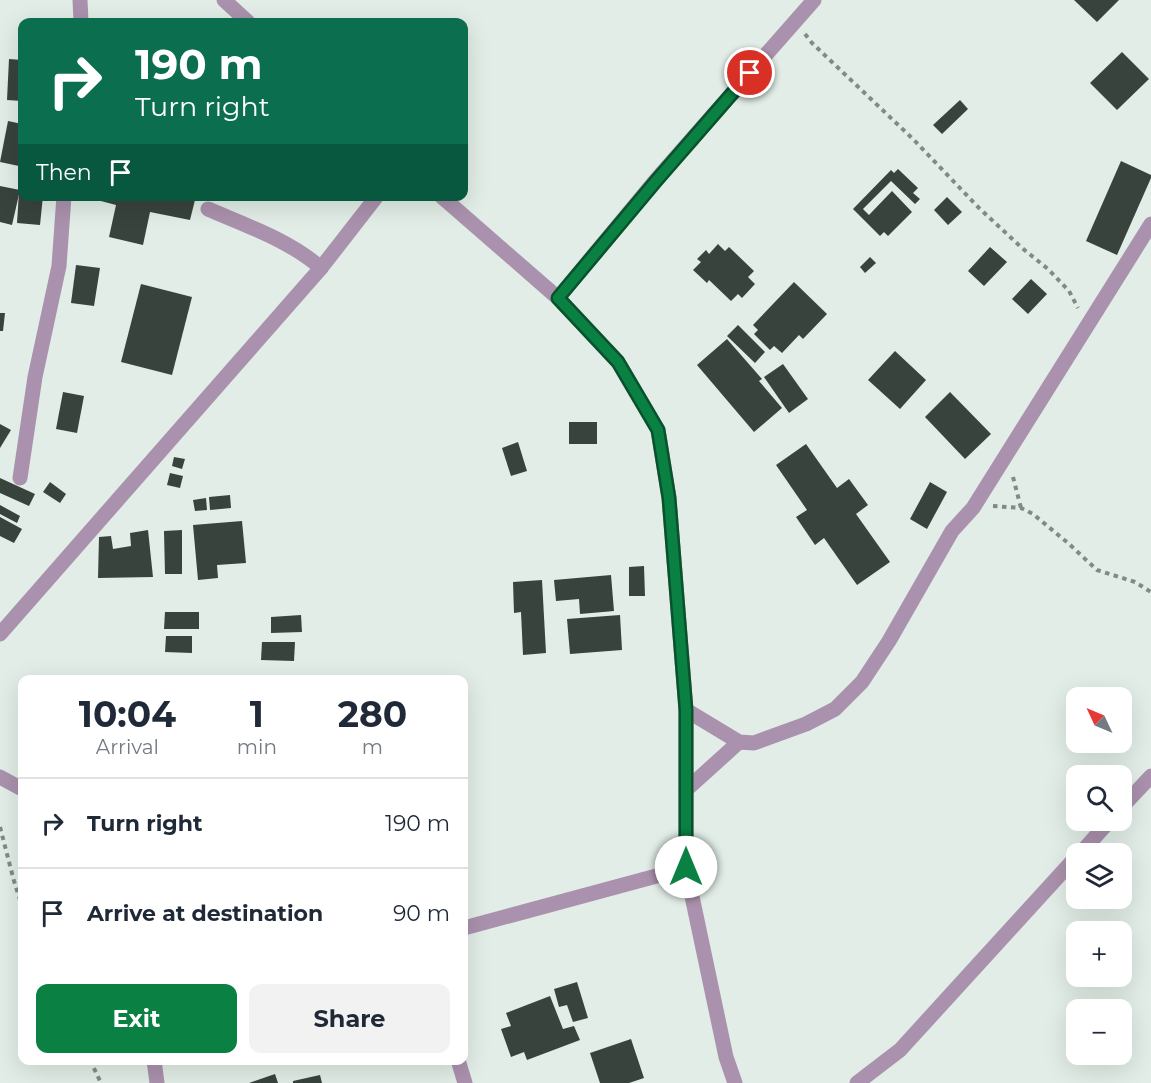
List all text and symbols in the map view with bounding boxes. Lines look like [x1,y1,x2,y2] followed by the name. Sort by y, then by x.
[135,38,263,90] text: 190 m
[36,42,114,120] icon: right
[724,47,775,98] pin
[733,56,766,89] icon: arrive
[135,90,270,123] text: Turn right
[104,156,137,189] icon: arrive
[36,159,92,186] text: Then
[1066,687,1132,753] north arrow
[1066,687,1132,1065] map controls
[79,692,176,736] text: 10:04
[250,692,264,736] text: 1
[338,692,407,736] text: 280
[96,735,159,759] text: Arrival
[237,735,277,759] text: min
[362,735,383,759] text: m
[1066,765,1132,831] button: search
[36,807,69,840] icon: right
[87,810,202,837] text: Turn right
[385,810,450,837] text: 190 m
[654,835,718,899] position arrow
[1066,843,1132,909] button: layers
[36,897,69,930] icon: arrive
[87,900,323,927] text: Arrive at destination
[393,900,450,927] text: 90 m
[1066,921,1132,987] button: +
[36,984,237,1053] button: Exit
[249,984,450,1053] button: Share
[1066,999,1132,1065] button: −

